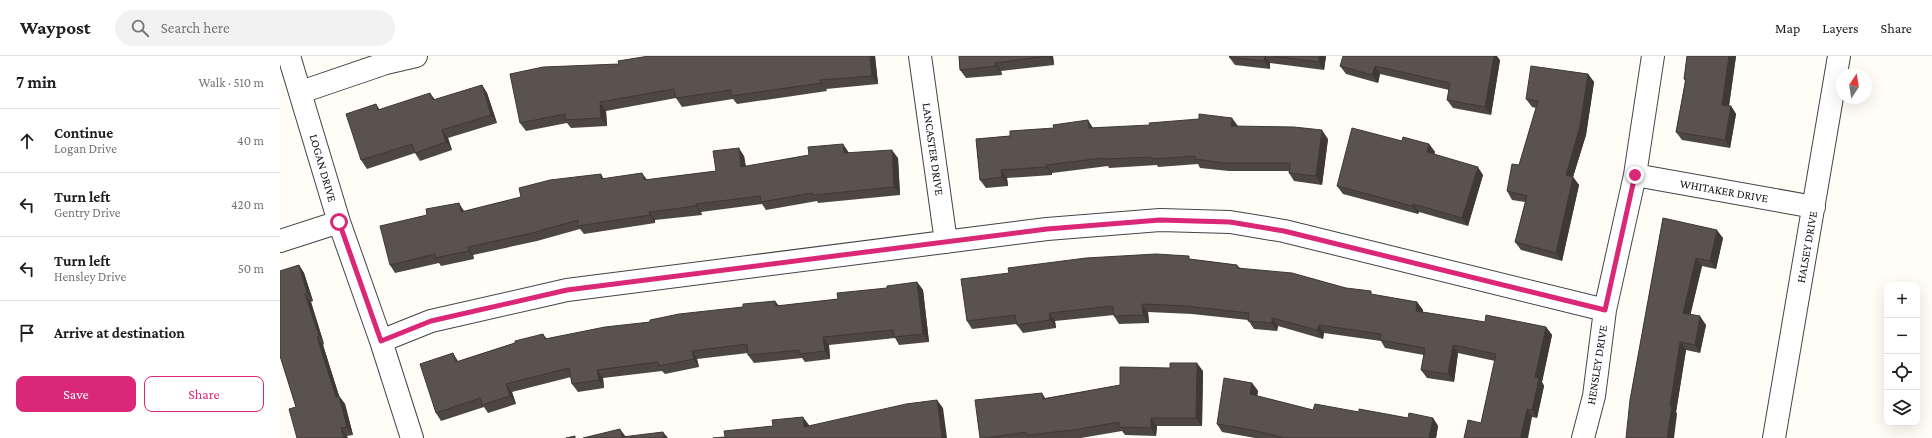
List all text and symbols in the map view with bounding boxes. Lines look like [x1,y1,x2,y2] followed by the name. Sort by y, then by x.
[115,10,395,46] search box
[20,17,91,38] text: Waypost
[129,17,151,39] icon: search
[161,20,229,36] text: Search here
[1775,20,1800,36] text: Map
[1822,20,1859,36] text: Layers
[1881,20,1912,36] text: Share
[1836,68,1872,104] north arrow
[16,73,57,92] text: 7 min
[198,75,264,90] text: Walk · 510 m
[920,102,947,197] street label: LANCASTER DRIVE
[54,125,113,141] text: Continue
[16,130,38,152] icon: ahead
[307,132,340,204] street label: LOGAN DRIVE
[237,133,264,148] text: 40 m
[54,141,117,156] text: Logan Drive
[1626,166,1644,184] route end
[1679,176,1770,206] street label: WHITAKER DRIVE
[54,189,110,205] text: Turn left
[16,194,38,216] icon: left
[231,197,264,212] text: 420 m
[54,205,121,220] text: Gentry Drive
[1794,209,1820,284] street label: HALSEY DRIVE
[330,213,348,231] route start
[54,253,110,269] text: Turn left
[16,258,38,280] icon: left
[238,261,264,276] text: 50 m
[54,269,126,284] text: Hensley Drive
[1884,282,1920,426] map controls
[1884,282,1920,318] button: +
[1884,318,1920,354] button: −
[16,322,38,344] icon: arrive
[1584,324,1610,406] street label: HENSLEY DRIVE
[54,325,185,341] text: Arrive at destination
[1884,354,1920,390] button: locate
[16,376,136,412] button: Save
[144,376,264,412] button: Share
[1884,390,1920,426] button: layers

